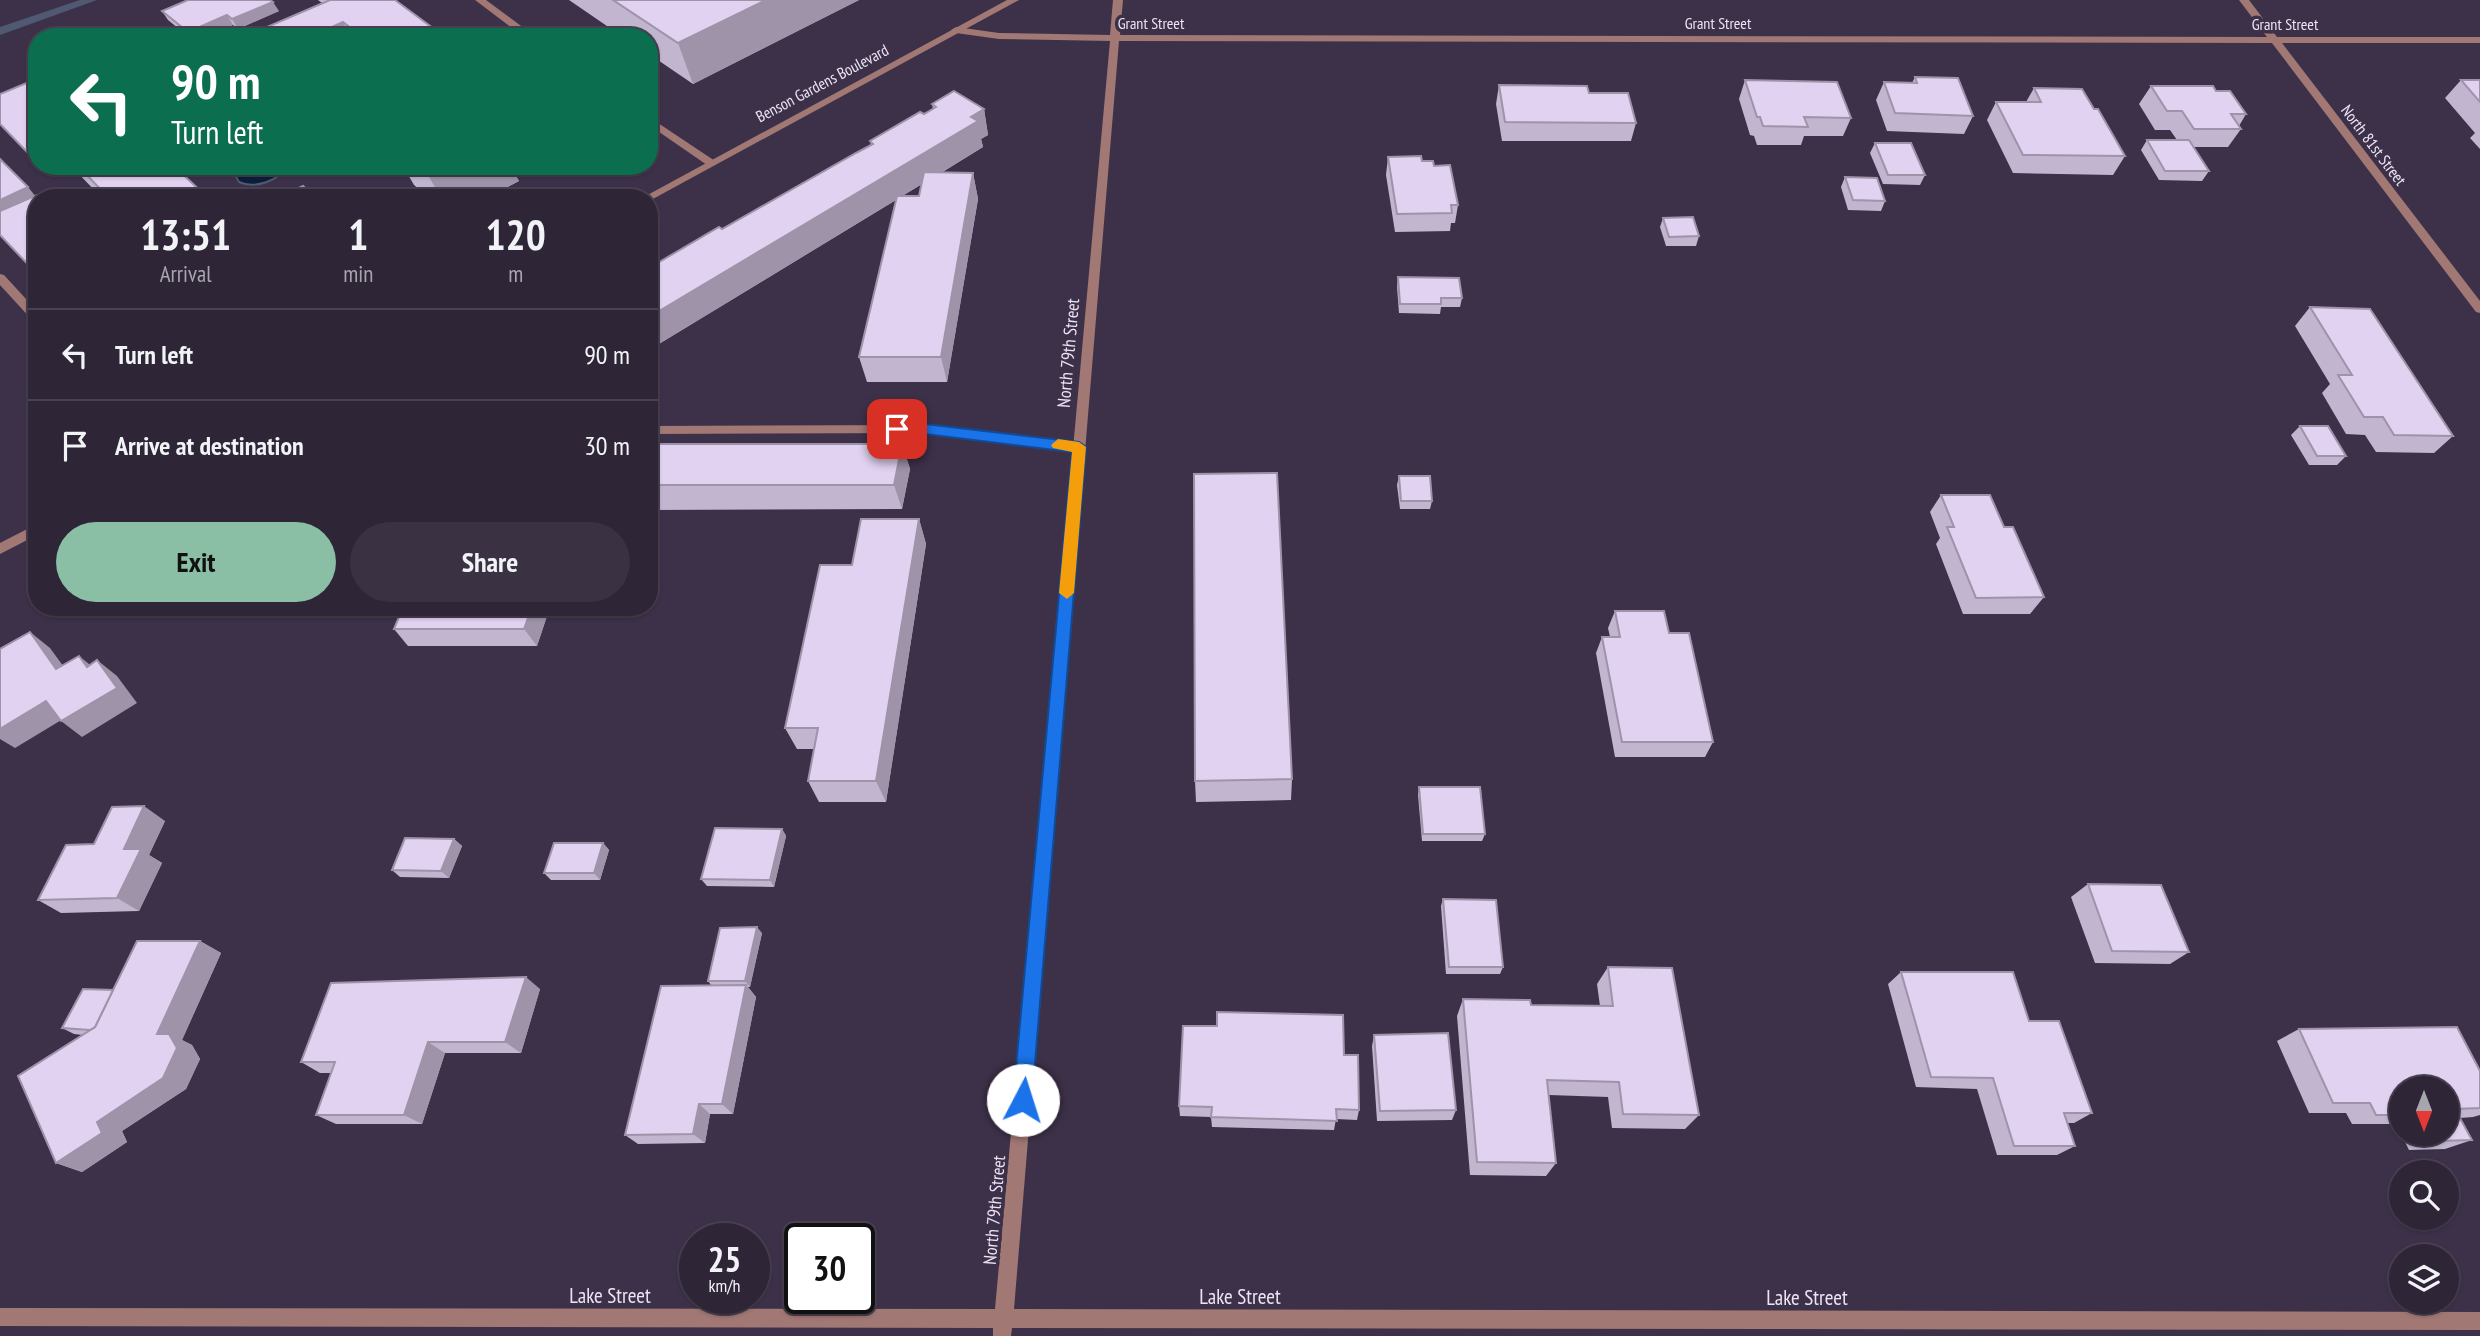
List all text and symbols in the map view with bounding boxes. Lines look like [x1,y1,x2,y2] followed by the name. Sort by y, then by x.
[1118,13,1185,33] street label: Grant Street
[1685,13,1752,33] street label: Grant Street
[2252,14,2319,34] street label: Grant Street
[752,40,892,126] street label: Benson Gardens Boulevard
[171,49,260,113] text: 90 m
[56,56,147,147] icon: left
[2337,101,2411,190] street label: North 81st Street
[171,111,263,153] text: Turn left
[140,207,231,262] text: 13:51
[348,207,368,262] text: 1
[486,207,546,262] text: 120
[160,259,212,288] text: Arrival
[343,259,373,288] text: min
[508,259,523,288] text: m
[1052,297,1084,409] street label: North 79th Street
[56,336,94,374] icon: left
[115,338,193,371] text: Turn left
[584,338,630,371] text: 90 m
[867,399,927,459] pin
[878,410,916,448] icon: arrive
[56,427,94,465] icon: arrive
[115,429,304,462] text: Arrive at destination
[584,429,630,462] text: 30 m
[56,522,336,602] button: Exit
[350,522,630,602] button: Share
[986,1063,1060,1137] position arrow
[2389,1076,2459,1146] north arrow
[2389,1076,2459,1314] map controls
[978,1154,1010,1266] street label: North 79th Street
[2389,1160,2459,1230] button: search
[784,1223,875,1314] speed limit sign: 30
[708,1236,741,1282] text: 25
[2389,1244,2459,1314] button: layers
[709,1274,740,1297] text: km/h
[569,1282,651,1309] street label: Lake Street
[1199,1283,1281,1310] street label: Lake Street
[1766,1284,1848,1311] street label: Lake Street

